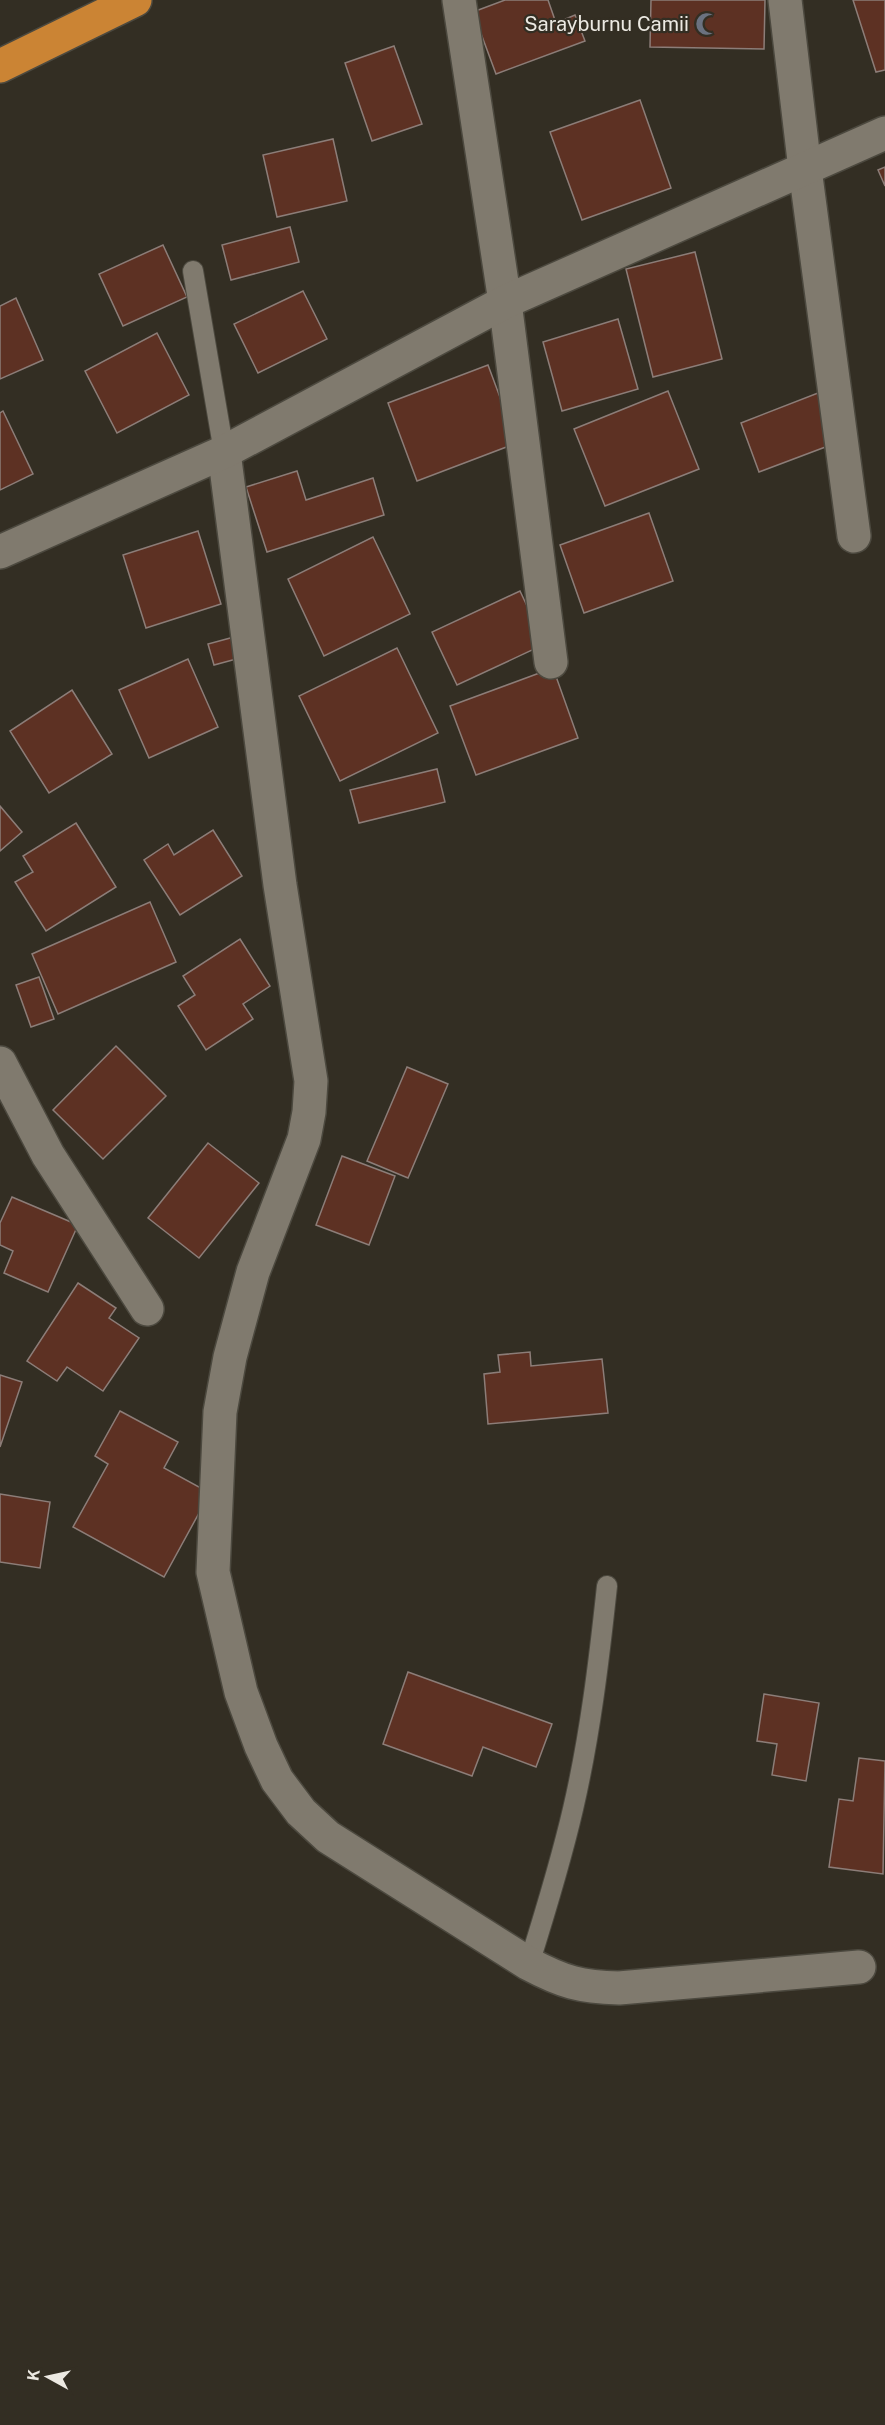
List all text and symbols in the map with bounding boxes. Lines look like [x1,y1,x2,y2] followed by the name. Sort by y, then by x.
[694,11,720,37] mosque icon: Sarayburnu Camii
[524,12,689,36] place label: Sarayburnu Camii
[18,2347,78,2407] north arrow
[23,2367,44,2382] text: K

